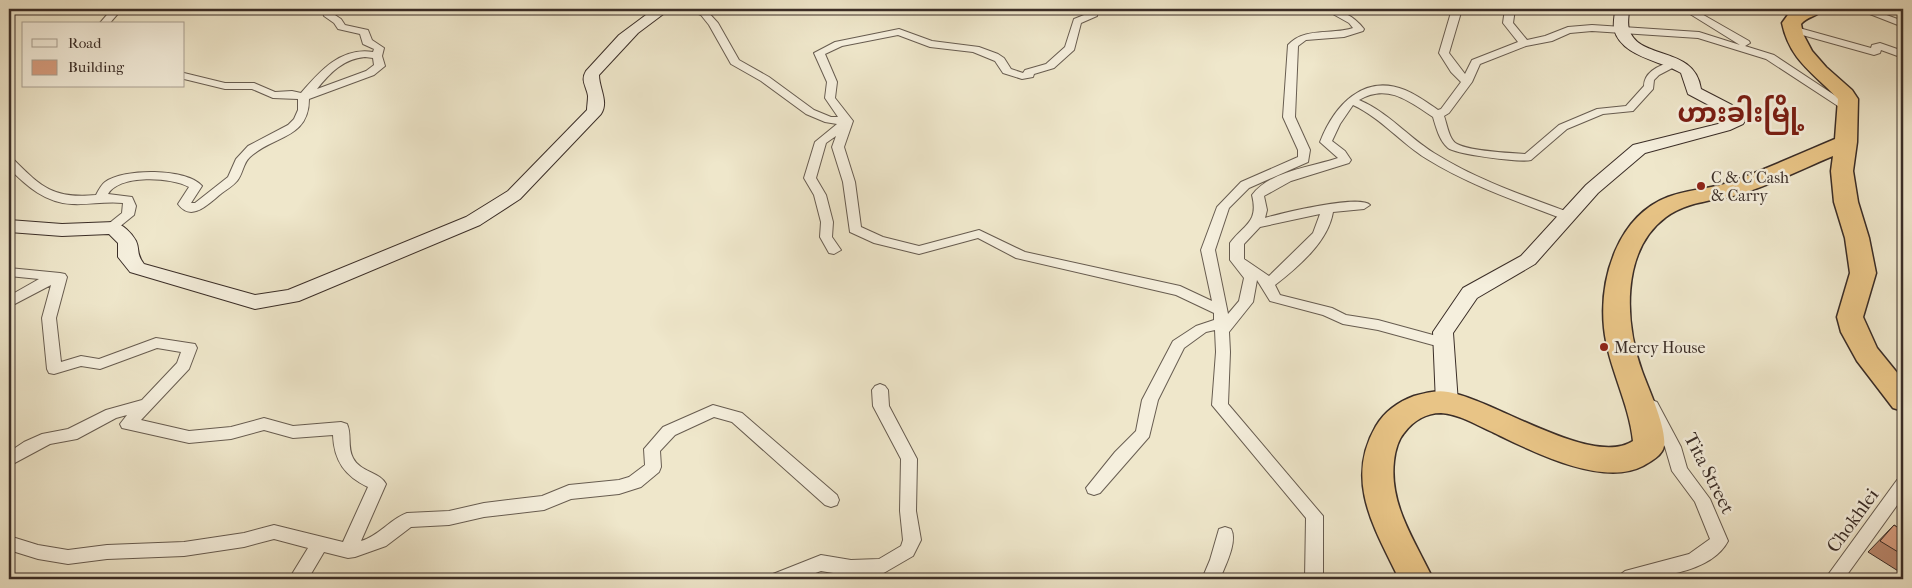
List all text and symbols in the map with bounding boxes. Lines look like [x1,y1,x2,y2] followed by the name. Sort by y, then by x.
[22,22,185,88] legend
[68,34,102,52] text: Road
[68,58,125,76] text: Building
[1677,94,1805,135] district label: ဟားခါးမြို့
[1711,168,1789,205] place label: C & C Cash & Carry
[1695,180,1707,192] marker: C & C Cash & Carry
[1614,338,1705,357] place label: Mercy House
[1598,341,1610,353] marker: Mercy House
[1679,429,1739,518] street label: Tita Street
[1822,484,1884,557] street label: Chokhlei

